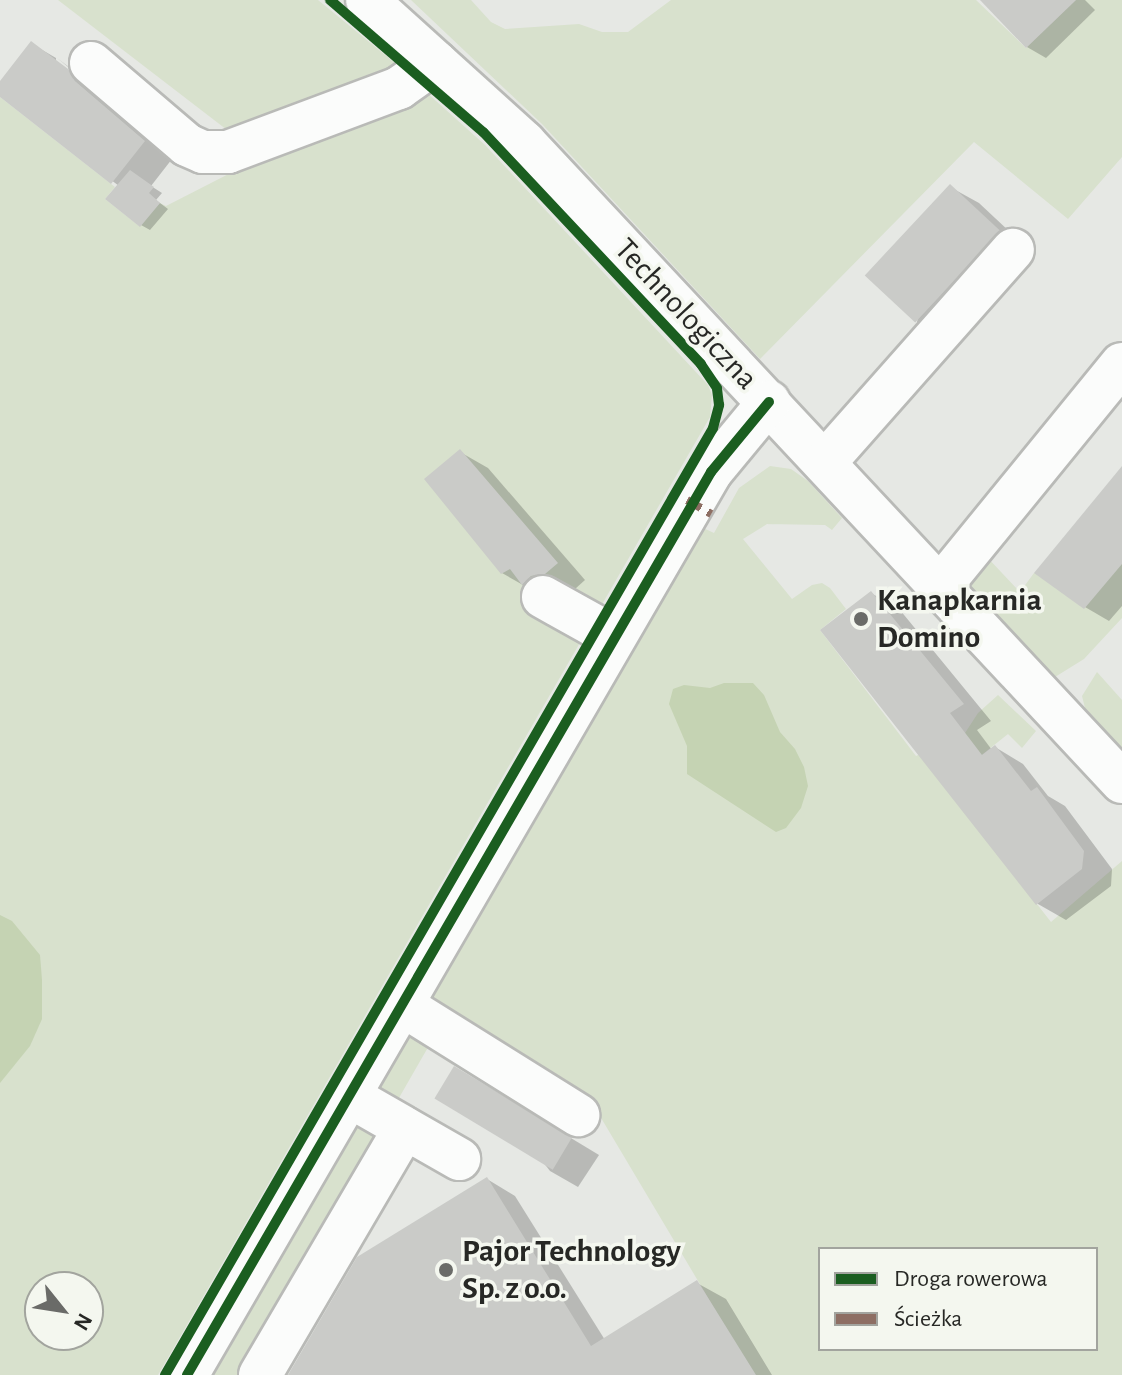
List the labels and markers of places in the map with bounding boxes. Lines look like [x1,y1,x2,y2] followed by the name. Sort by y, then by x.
[877,582,1042,657] place label: Kanapkarnia Domino
[852,610,870,628] marker: Kanapkarnia Domino
[462,1233,681,1308] place label: Pajor Technology Sp. z o.o.
[437,1261,455,1279] marker: Pajor Technology Sp. z o.o.

